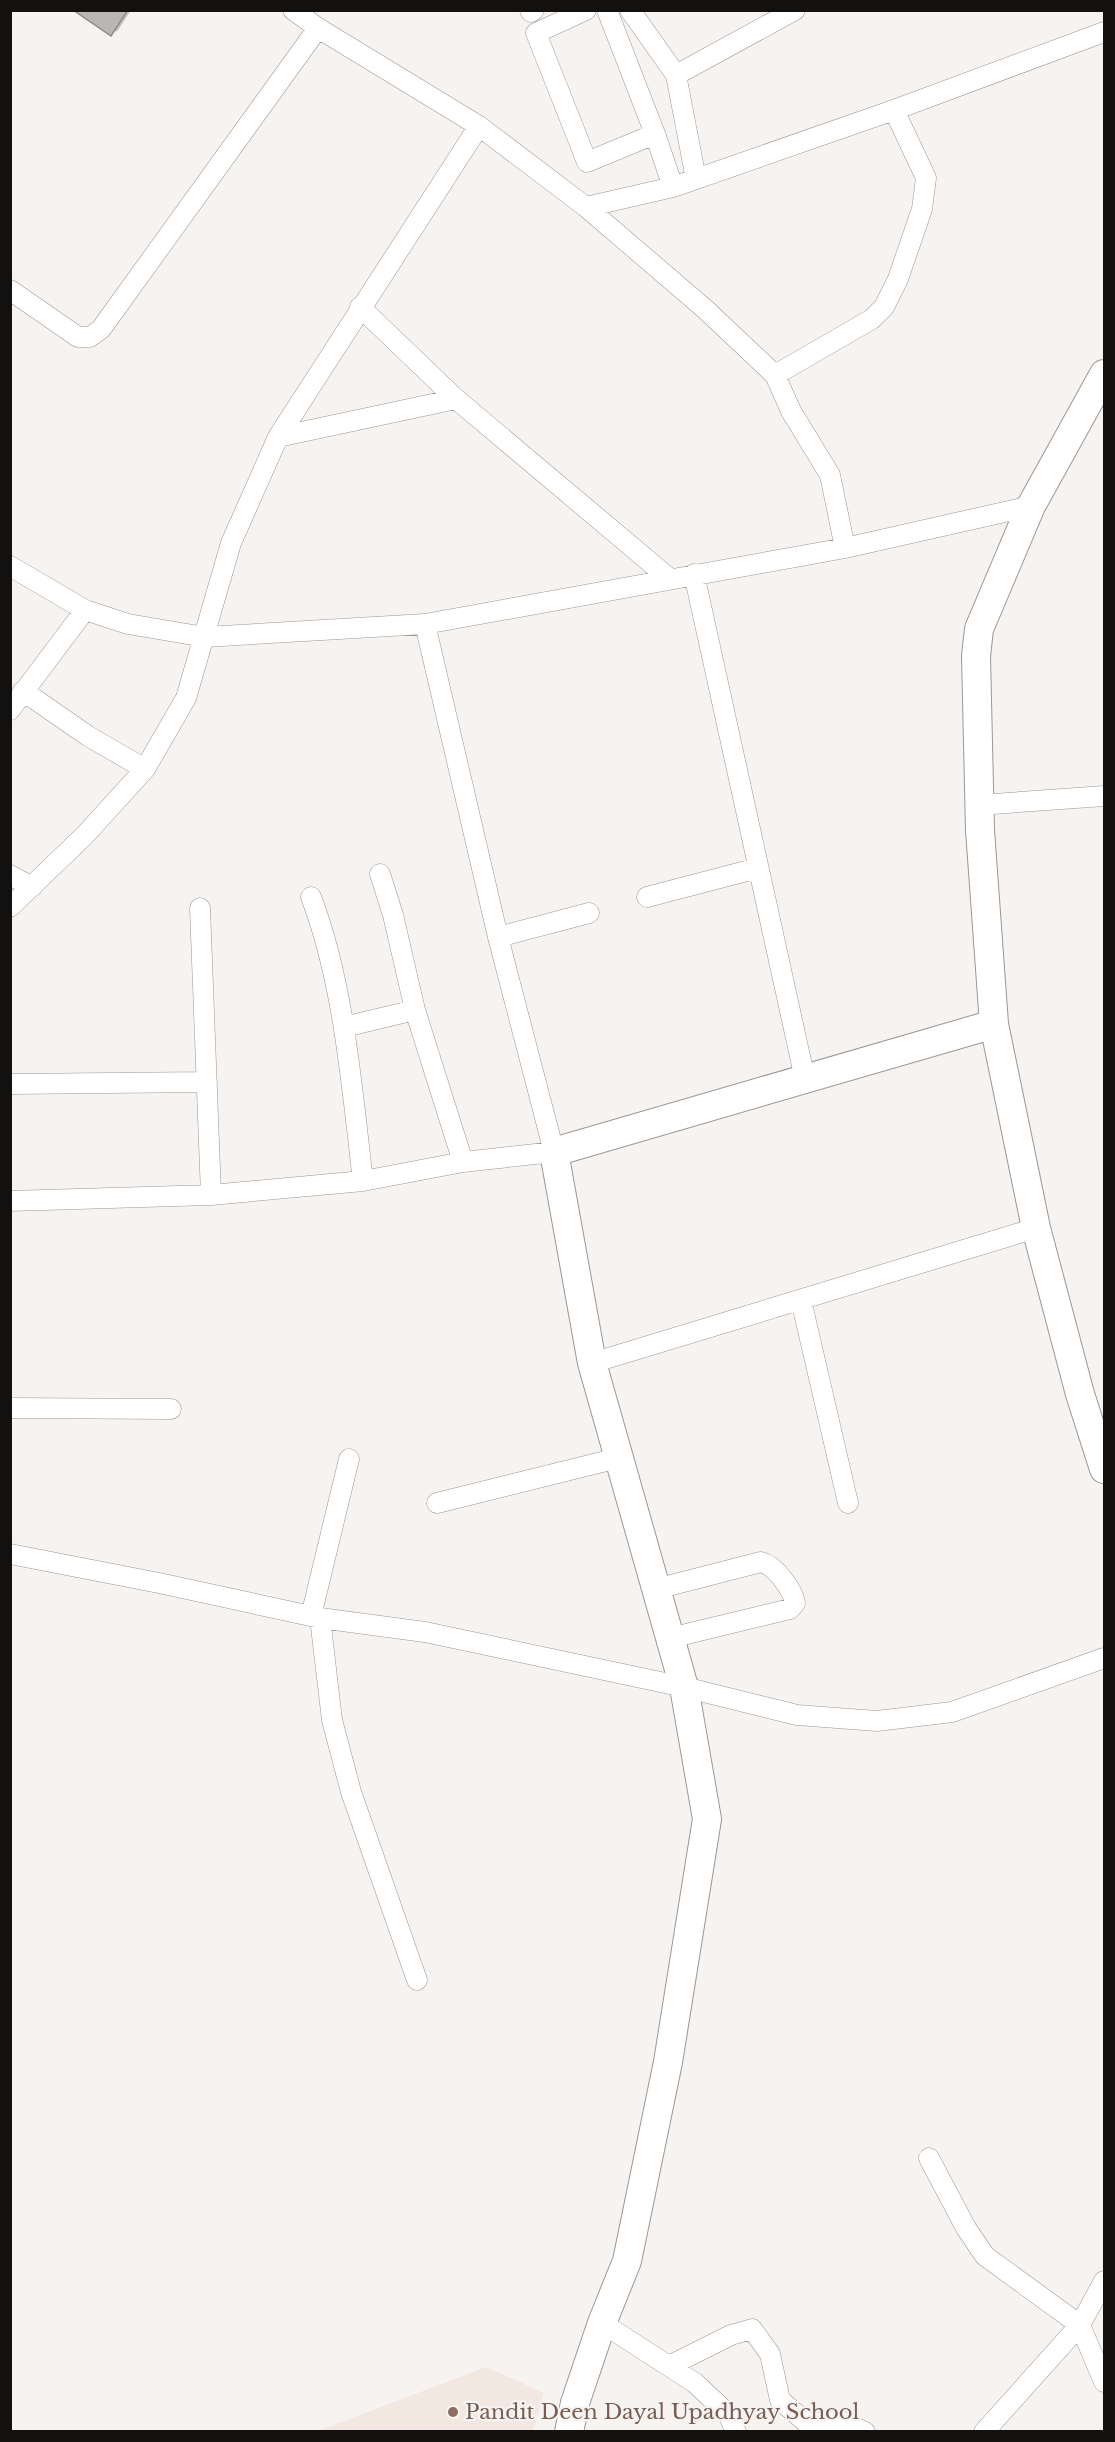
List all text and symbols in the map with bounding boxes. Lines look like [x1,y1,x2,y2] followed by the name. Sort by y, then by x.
[465,2399,860,2425] place label: Pandit Deen Dayal Upadhyay School
[446,2405,460,2419] marker: Pandit Deen Dayal Upadhyay School

